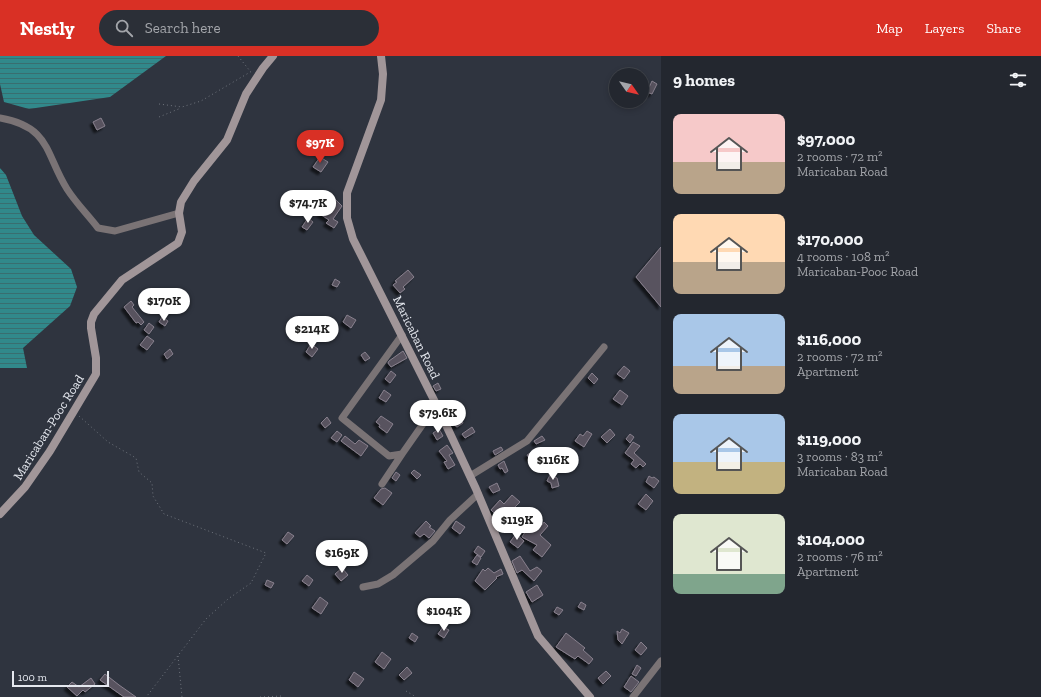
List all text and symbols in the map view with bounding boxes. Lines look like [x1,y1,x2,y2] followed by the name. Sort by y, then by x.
[99,10,379,46] search box
[20,17,75,40] text: Nestly
[113,17,135,39] icon: search
[145,19,221,37] text: Search here
[876,20,903,37] text: Map
[925,20,964,37] text: Layers
[986,20,1021,37] text: Share
[609,68,649,108] north arrow
[609,68,649,108] map controls
[1007,69,1029,91] icon: filters
[673,70,735,90] text: 9 homes
[797,129,855,149] text: $97,000
[296,130,344,164] pin: $97K
[705,130,753,178] icon: home
[306,135,334,150] text: $97K
[797,149,883,164] text: 2 rooms · 72 m²
[797,164,888,179] text: Maricaban Road
[275,190,341,224] pin: $74.7K
[289,195,327,210] text: $74.7K
[797,229,863,249] text: $170,000
[705,230,753,278] icon: home
[797,249,890,264] text: 4 rooms · 108 m²
[797,264,918,279] text: Maricaban-Pooc Road
[136,288,192,322] pin: $170K
[147,293,181,308] text: $170K
[390,293,443,381] street label: Maricaban Road
[284,316,340,350] pin: $214K
[295,321,329,336] text: $214K
[797,329,861,349] text: $116,000
[705,330,753,378] icon: home
[797,349,883,364] text: 2 rooms · 72 m²
[797,364,859,379] text: Apartment
[10,372,87,483] street label: Maricaban-Pooc Road
[405,400,471,434] pin: $79.6K
[419,405,457,420] text: $79.6K
[797,429,861,449] text: $119,000
[705,430,753,478] icon: home
[525,447,581,481] pin: $116K
[797,449,883,464] text: 3 rooms · 83 m²
[537,452,569,467] text: $116K
[797,464,888,479] text: Maricaban Road
[489,507,545,541] pin: $119K
[501,512,533,527] text: $119K
[797,529,865,549] text: $104,000
[705,530,753,578] icon: home
[314,540,370,574] pin: $169K
[325,545,359,560] text: $169K
[797,549,883,564] text: 2 rooms · 76 m²
[797,564,859,579] text: Apartment
[416,598,472,632] pin: $104K
[426,603,462,618] text: $104K
[12,669,109,688] scale bar
[18,671,47,684] text: 100 m

